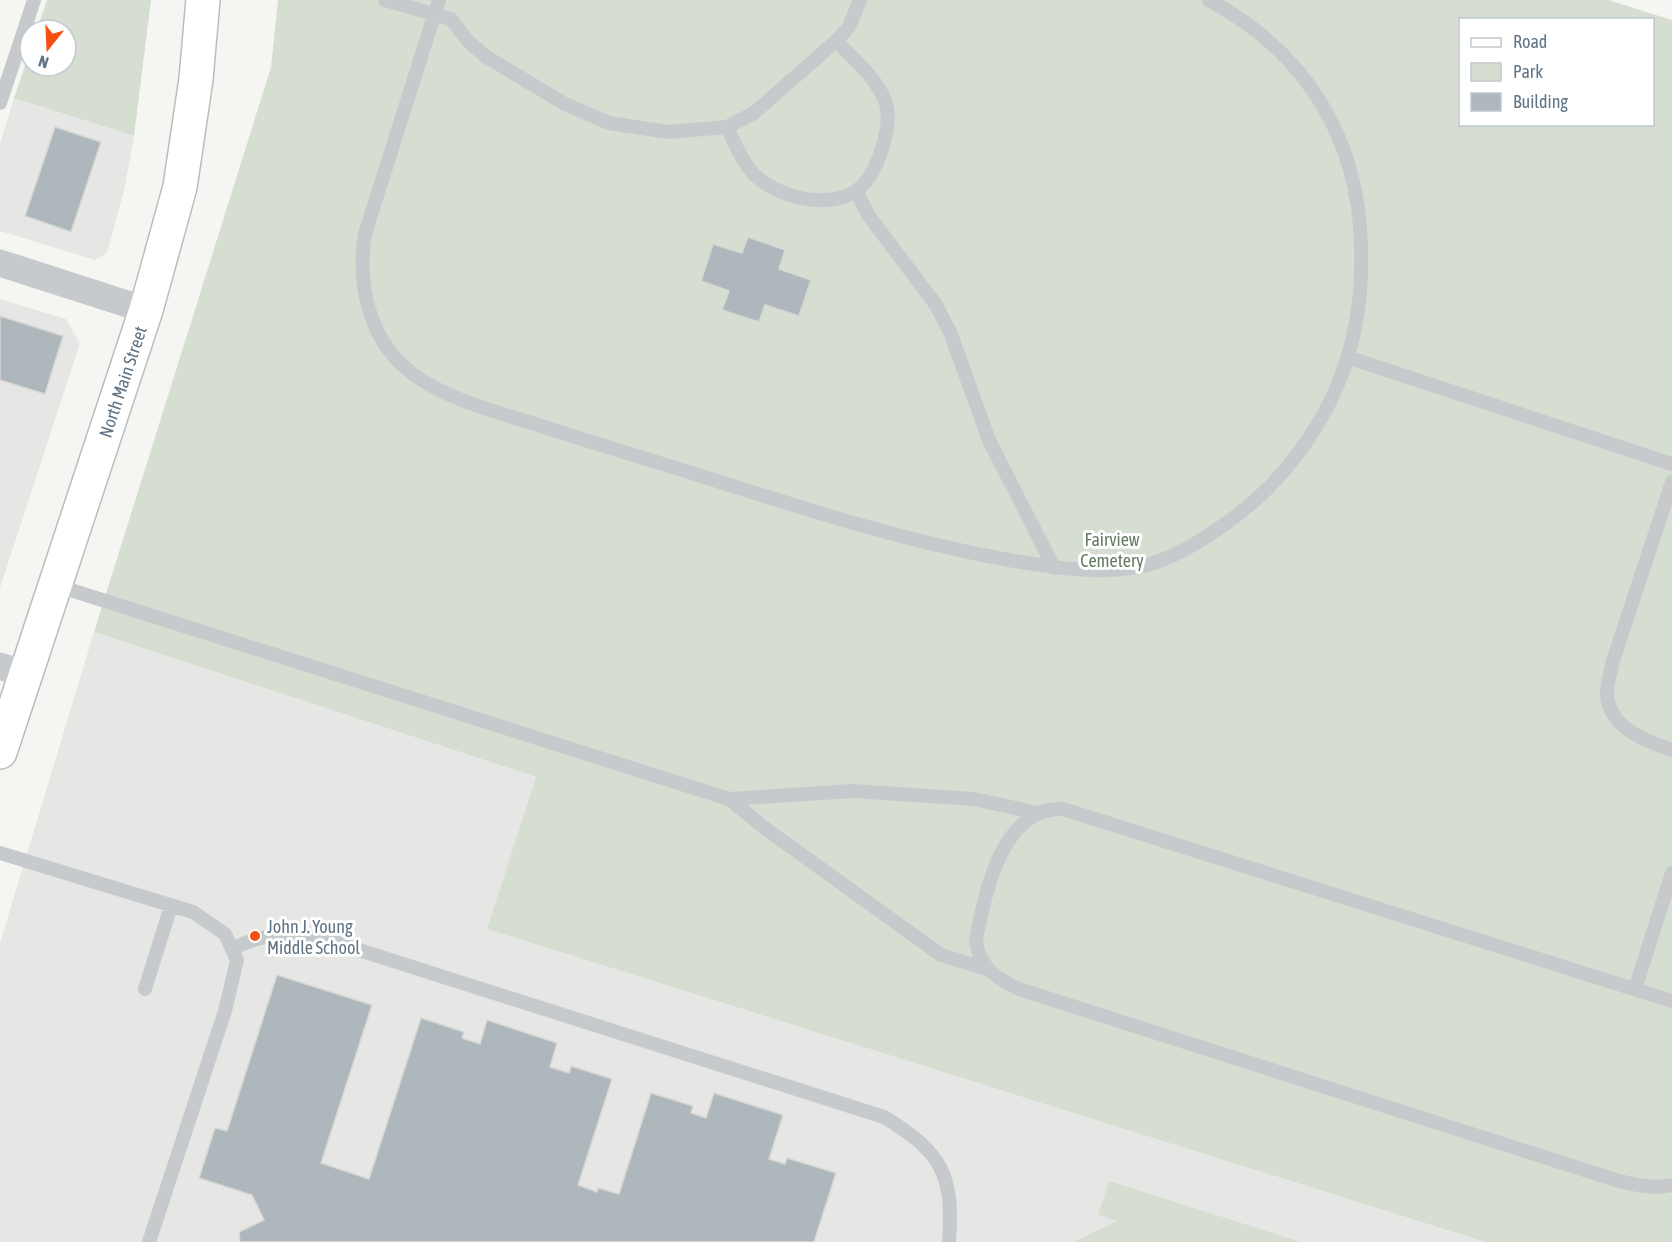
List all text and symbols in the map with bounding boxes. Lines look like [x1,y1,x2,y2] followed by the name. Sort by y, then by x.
[18,18,78,78] north arrow
[1459,18,1654,126] legend
[1513,31,1547,52] text: Road
[36,52,51,72] text: N
[1513,61,1543,82] text: Park
[1513,91,1568,112] text: Building
[94,323,150,440] street label: North Main Street
[1080,529,1144,571] park label: Fairview Cemetery
[267,916,360,958] place label: John J. Young Middle School
[248,929,262,943] marker: John J. Young Middle School

